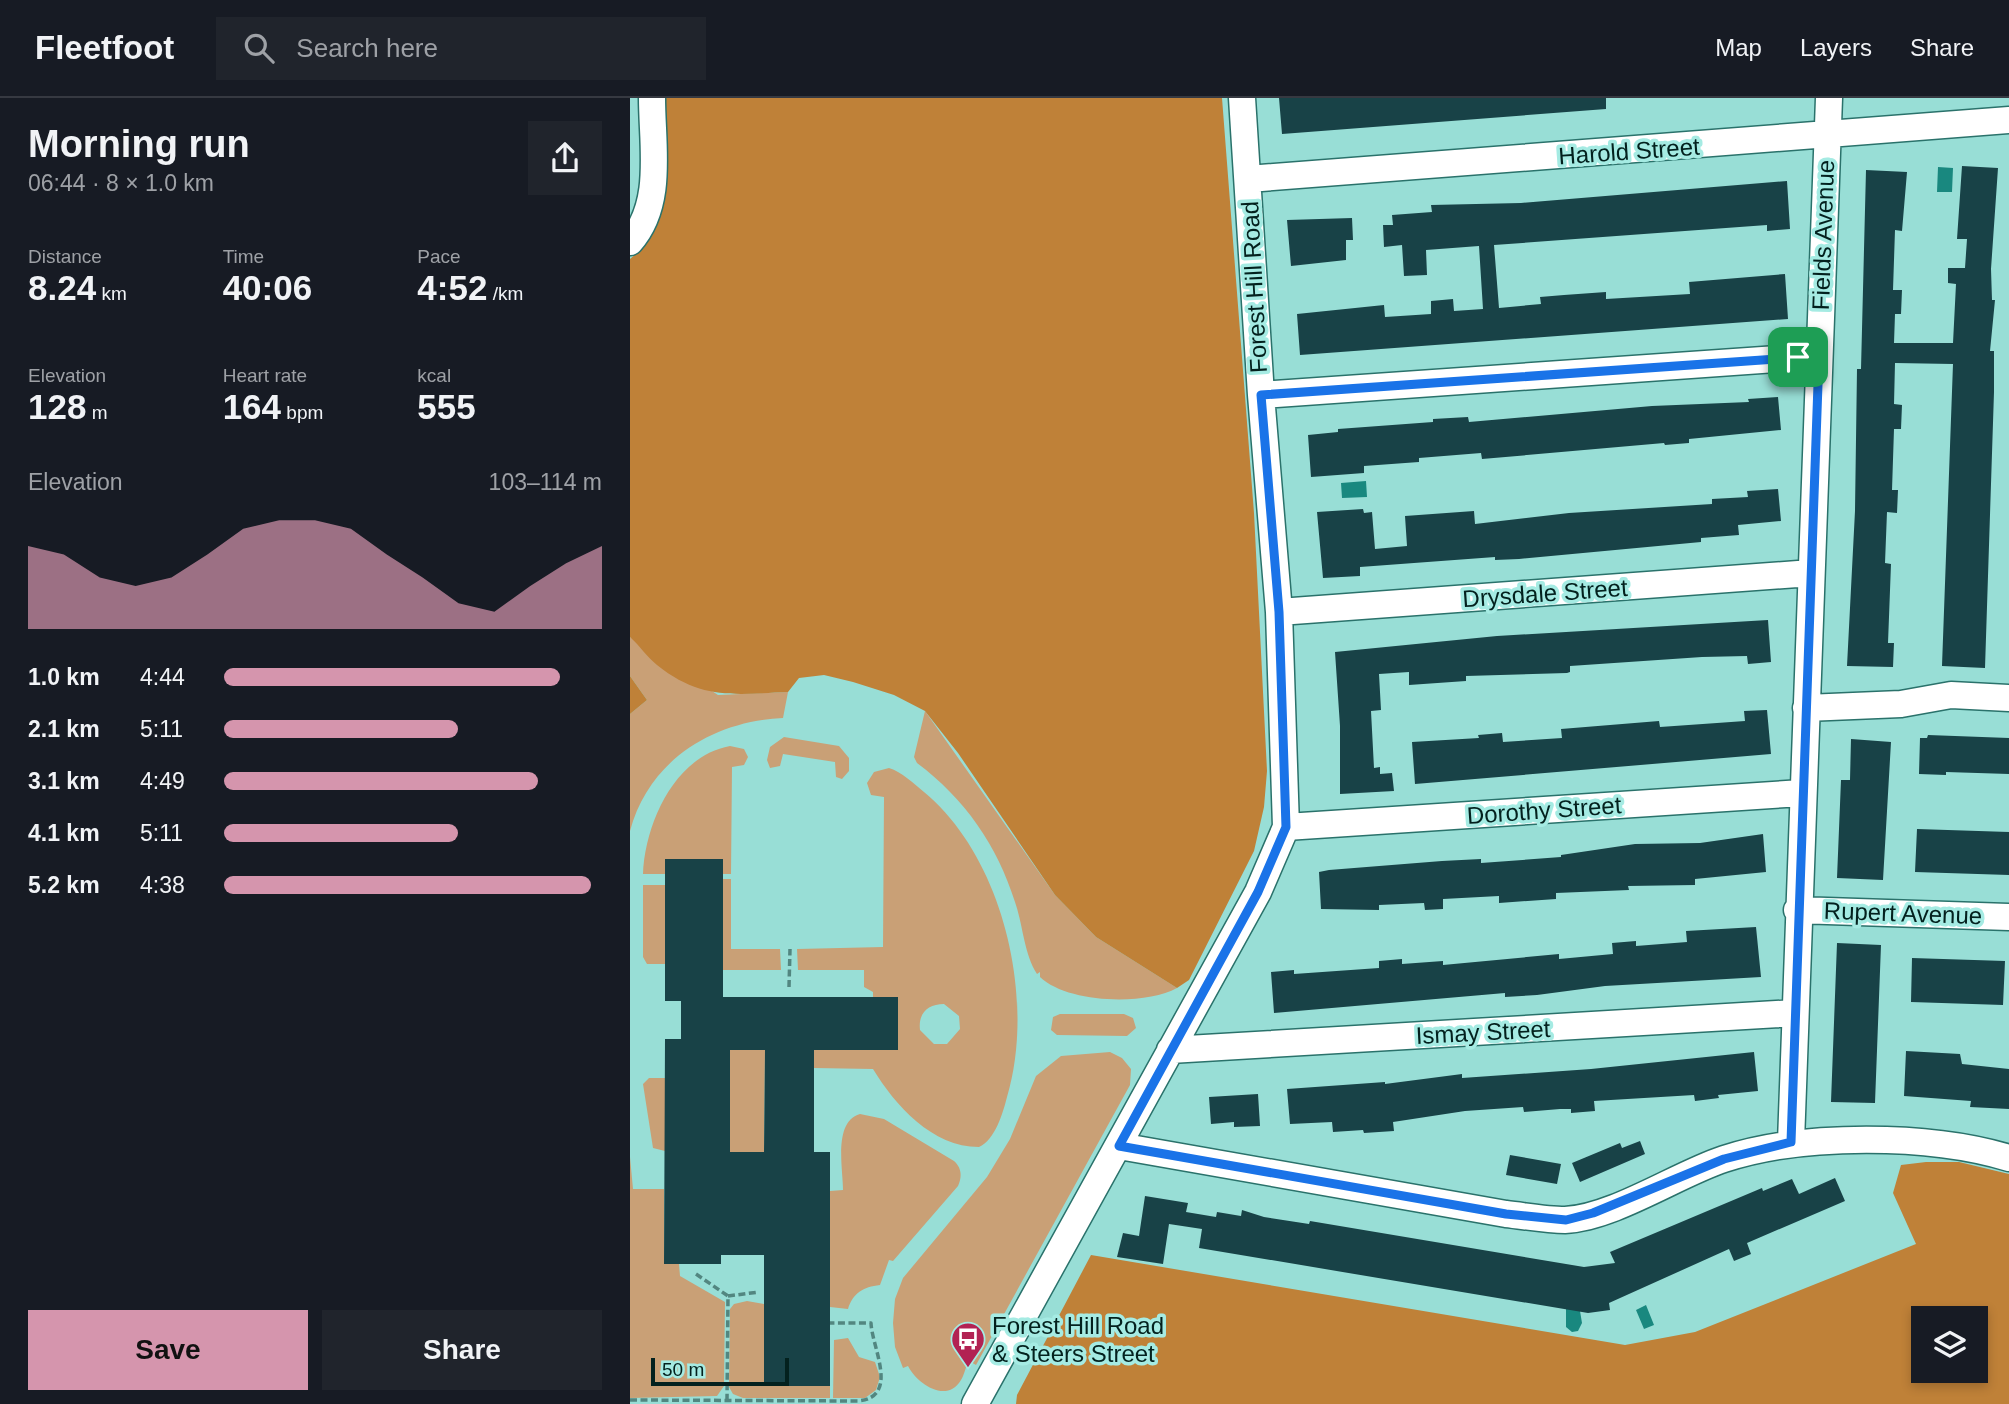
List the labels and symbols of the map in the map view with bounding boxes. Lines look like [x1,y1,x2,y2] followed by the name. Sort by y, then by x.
[1558,133,1701,169] street label: Harold Street
[1807,159,1839,311] street label: Fields Avenue
[1236,200,1272,374] street label: Forest Hill Road
[1768,327,1828,387] pin
[1462,574,1629,612] street label: Drysdale Street
[1466,791,1622,829] street label: Dorothy Street
[1823,897,1983,929] street label: Rupert Avenue
[1415,1015,1551,1049] street label: Ismay Street
[992,1312,1164,1367] place label: Forest Hill Road & Steers Street
[949,1320,987,1369] bus stop icon: Forest Hill Road & Steers Street
[651,1355,789,1387] scale bar

